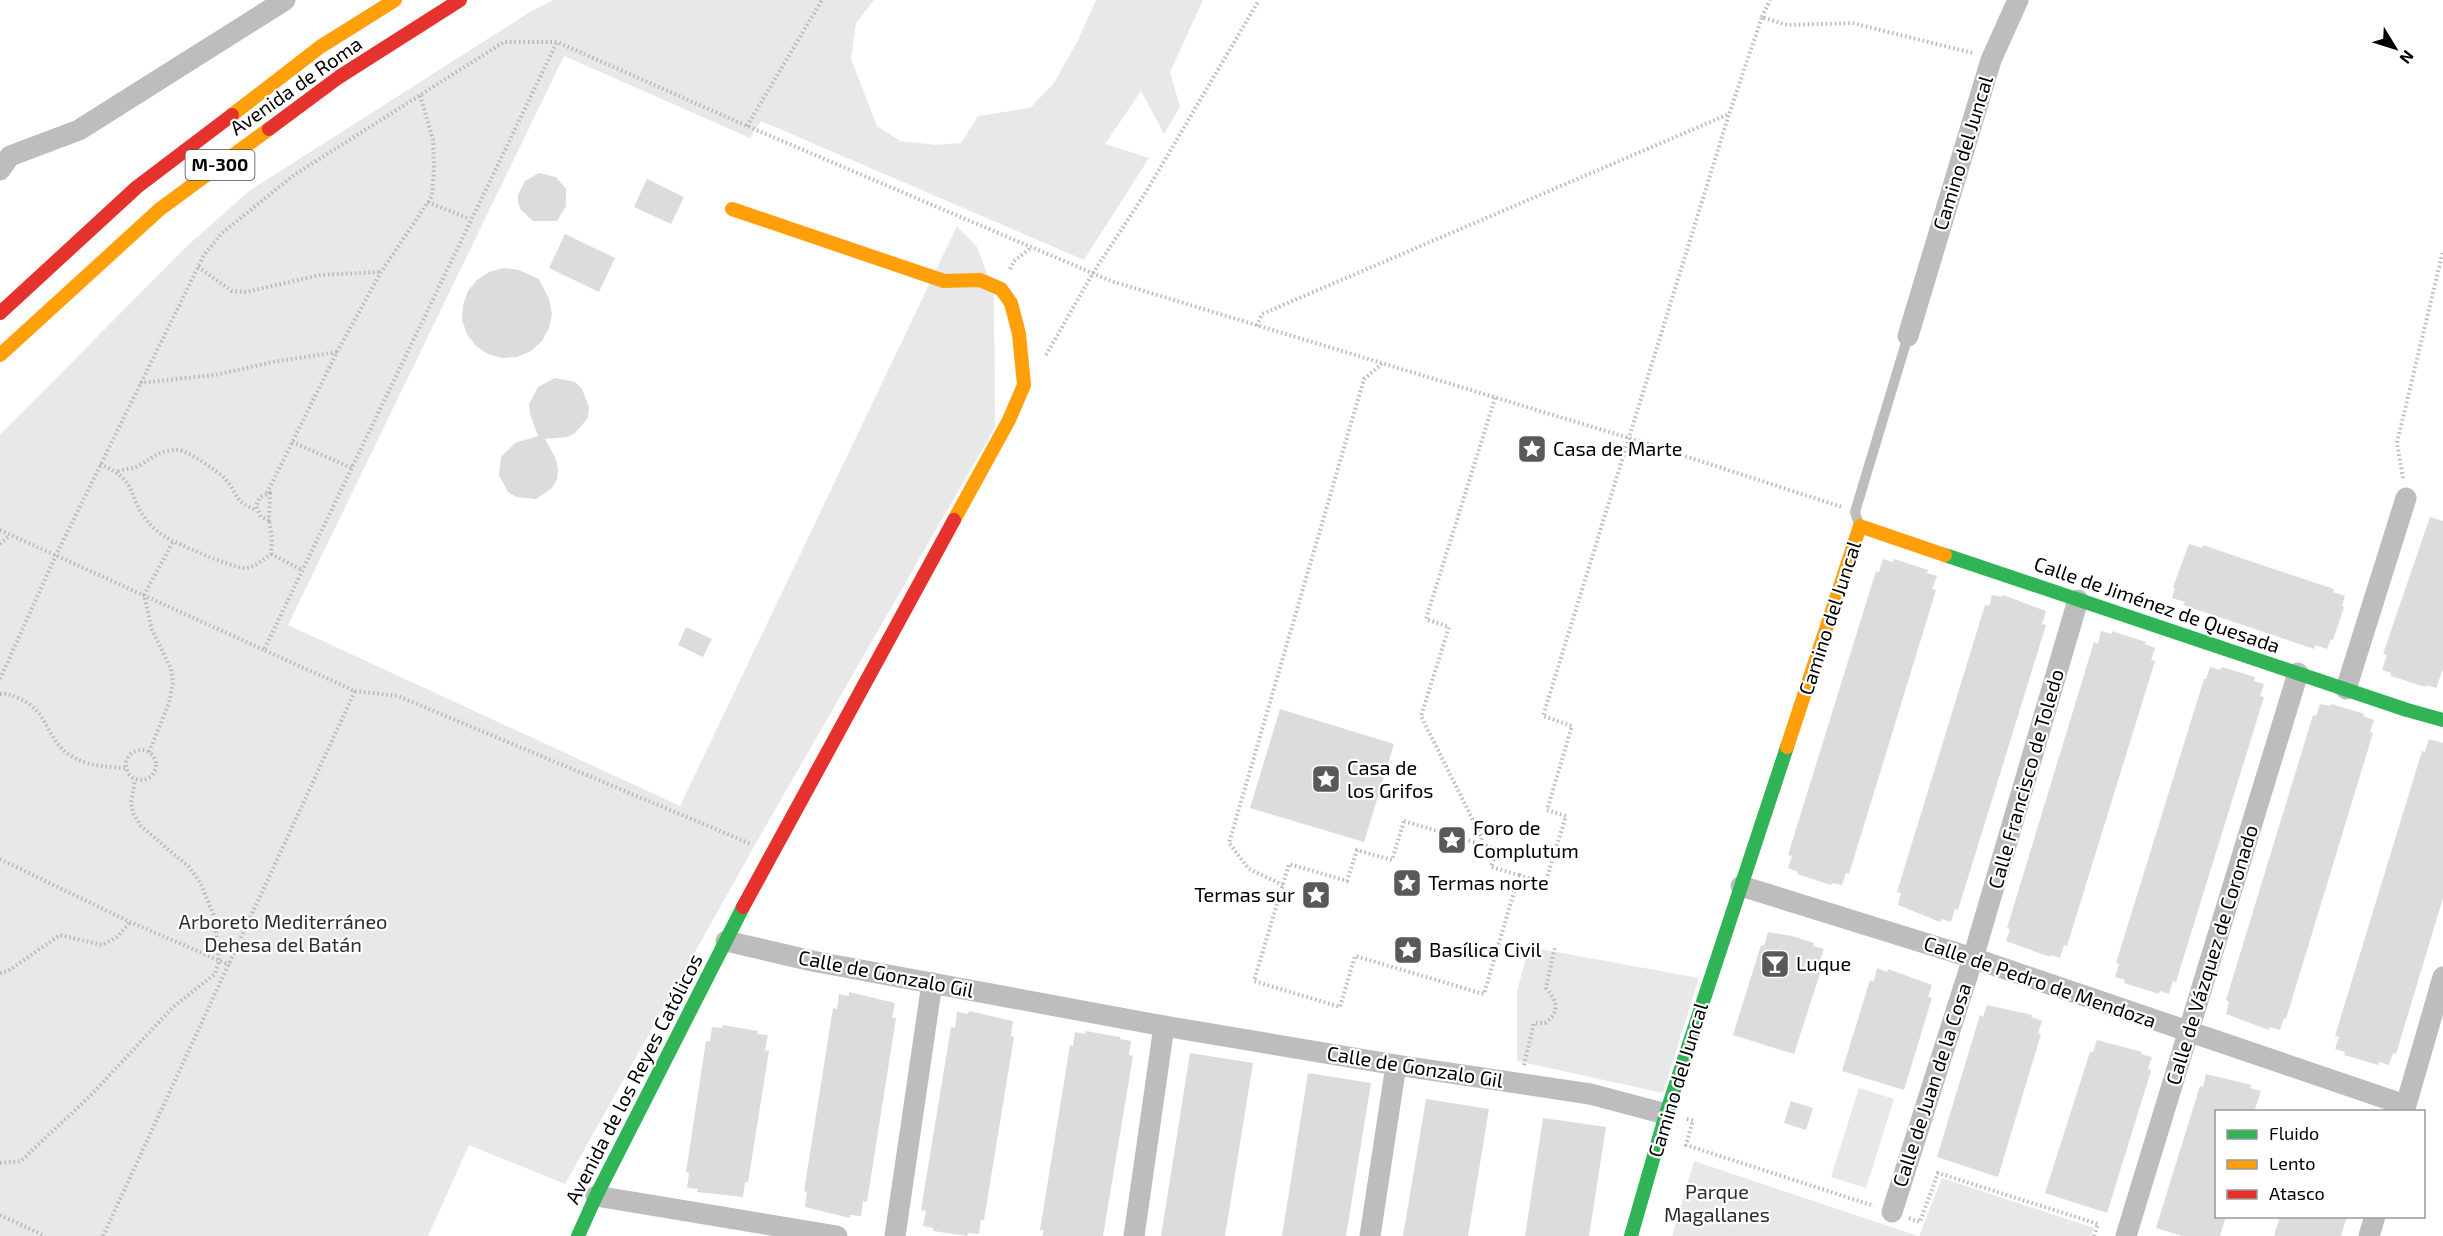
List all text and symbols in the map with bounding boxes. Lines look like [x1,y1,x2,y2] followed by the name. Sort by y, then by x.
[2365,18,2425,78] north arrow
[225,31,366,140] street label: Avenida de Roma
[2396,47,2418,68] text: N
[1927,72,1997,233] street label: Camino del Juncal
[186,150,254,180] road number: M-300
[1516,433,1548,465] place icon: Casa de Marte
[1553,436,1683,460] place label: Casa de Marte
[1793,538,1865,698] street label: Camino del Juncal
[2031,551,2283,657] street label: Calle de Jiménez de Quesada
[1982,666,2068,891] street label: Calle Francisco de Toledo
[1347,755,1433,802] place label: Casa de los Grifos
[1310,763,1342,795] place icon: Casa de los Grifos
[1473,815,1579,862] place label: Foro de Complutum
[2160,822,2262,1088] street label: Calle de Vázquez de Coronado
[1436,824,1468,856] place icon: Foro de Complutum
[1391,867,1423,899] place icon: Termas norte
[1428,870,1549,894] place label: Termas norte
[1300,879,1332,911] place icon: Termas sur
[1194,882,1295,906] place label: Termas sur
[179,909,387,956] park label: Arboreto Mediterráneo Dehesa del Batán
[1921,930,2160,1032] street label: Calle de Pedro de Mendoza
[1392,934,1424,966] place icon: Basílica Civil
[1429,937,1542,961] place label: Basílica Civil
[797,944,976,1002] street label: Calle de Gonzalo Gil
[1759,948,1791,980] bar icon: Luque
[559,949,707,1208] street label: Avenida de los Reyes Católicos
[1796,951,1851,975] place label: Luque
[1887,980,1975,1190] street label: Calle de Juan de la Cosa
[1642,999,1712,1160] street label: Camino del Juncal
[1325,1040,1505,1092] street label: Calle de Gonzalo Gil
[2215,1110,2425,1218] legend
[2269,1122,2319,1144] text: Fluido
[2269,1152,2315,1174] text: Lento
[1664,1179,1770,1226] park label: Parque Magallanes
[2269,1182,2325,1204] text: Atasco

